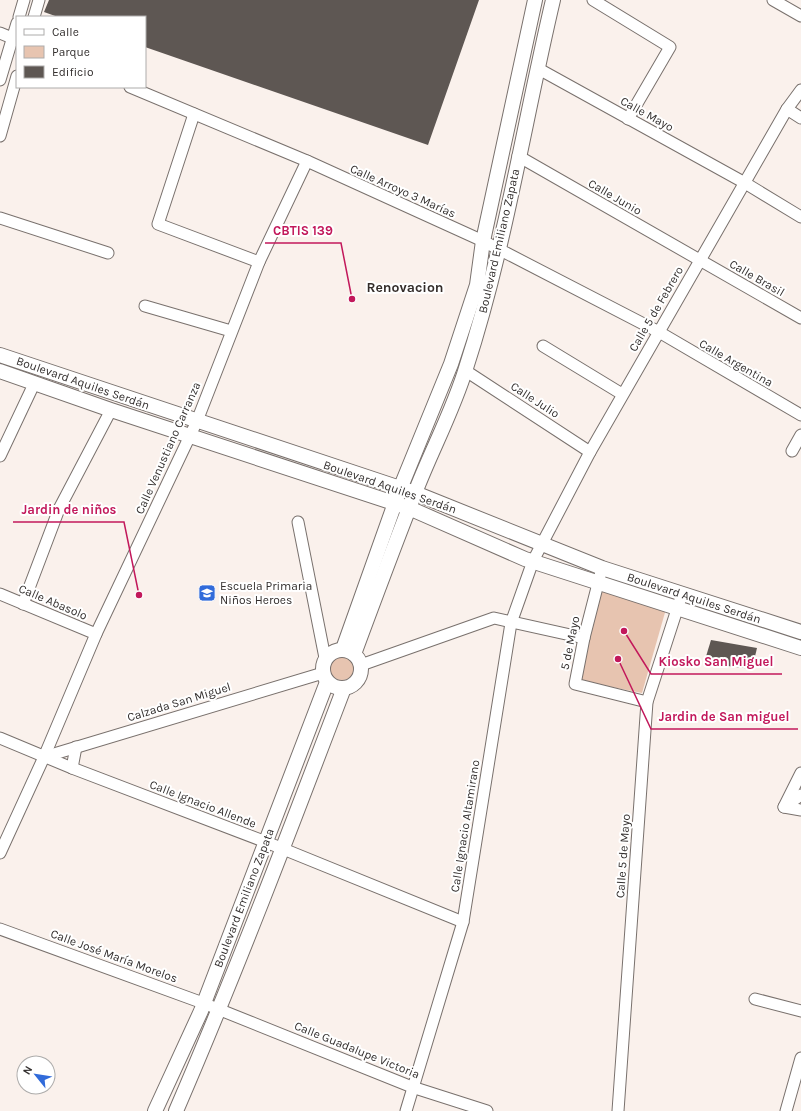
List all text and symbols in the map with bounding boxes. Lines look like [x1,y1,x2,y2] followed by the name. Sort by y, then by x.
[16,16,146,88] legend
[52,25,79,39] text: Calle
[52,45,90,59] text: Parque
[52,65,93,79] text: Edificio
[618,94,676,134] street label: Calle Mayo
[348,161,458,221] street label: Calle Arroyo 3 Marías
[476,167,522,315] street label: Boulevard Emiliano Zapata
[586,176,644,218] street label: Calle Junio
[265,218,341,243] callout: CBTIS 139
[273,223,333,238] text: CBTIS 139
[727,257,787,299] street label: Calle Brasil
[626,264,686,354] street label: Calle 5 de Febrero
[366,279,444,296] district label: Renovacion
[697,336,775,390] street label: Calle Argentina
[15,354,151,412] street label: Boulevard Aquiles Serdán
[508,379,562,421] street label: Calle Julio
[132,380,204,516] street label: Calle Venustiano Carranza
[322,458,458,516] street label: Boulevard Aquiles Serdán
[13,497,124,522] callout: Jardin de niños
[22,502,117,517] text: Jardin de niños
[625,570,763,626] street label: Boulevard Aquiles Serdán
[220,579,312,607] place label: Escuela Primaria Niños Heroes
[17,581,89,623] street label: Calle Abasolo
[197,583,217,603] school or university icon: Escuela Primaria Niños Heroes
[557,615,583,671] street label: 5 de Mayo
[651,649,782,674] callout: Kiosko San Miguel
[659,654,773,669] text: Kiosko San Miguel
[126,680,232,724] street label: Calzada San Miguel
[651,704,798,729] callout: Jardin de San miguel
[659,709,789,724] text: Jardin de San miguel
[448,759,482,893] street label: Calle Ignacio Altamirano
[148,777,258,831] street label: Calle Ignacio Allende
[613,813,633,899] street label: Calle 5 de Mayo
[211,826,277,970] street label: Boulevard Emiliano Zapata
[49,927,179,985] street label: Calle José María Morelos
[292,1018,422,1082] street label: Calle Guadalupe Victoria
[16,1055,56,1095] north arrow
[20,1064,35,1077] text: N

